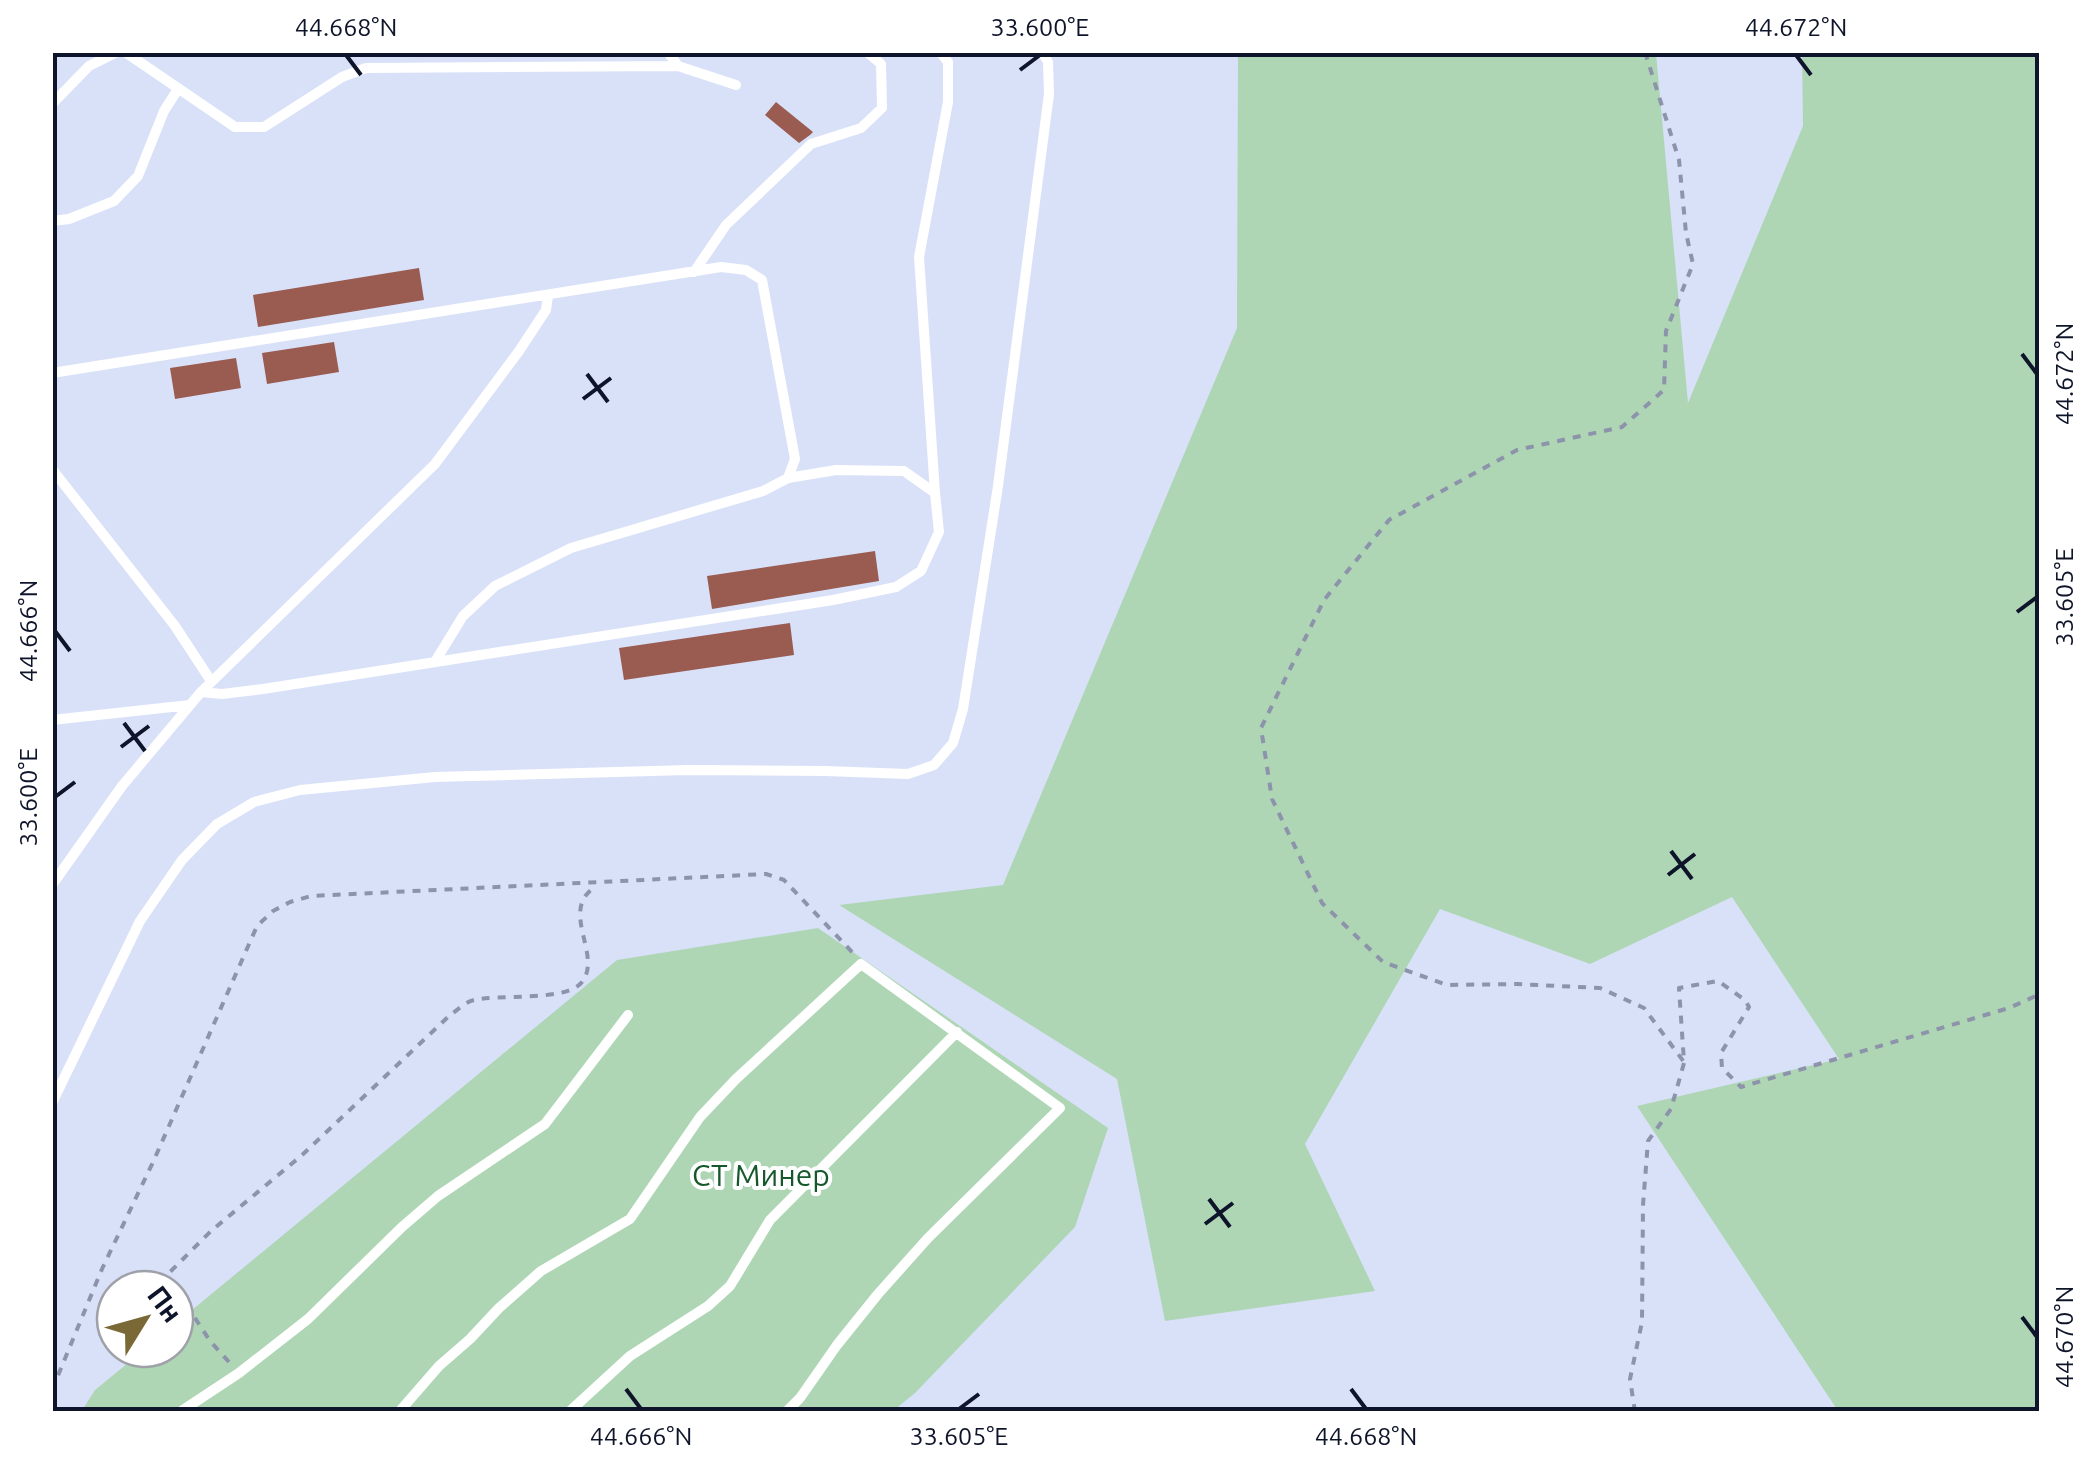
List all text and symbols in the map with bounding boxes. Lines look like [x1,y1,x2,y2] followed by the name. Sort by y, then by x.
[295,13,397,41] text: 44.668°N
[991,13,1089,41] text: 33.600°E
[1745,13,1847,41] text: 44.672°N
[2050,323,2078,425] text: 44.672°N
[2050,548,2078,646] text: 33.605°E
[14,580,42,682] text: 44.666°N
[14,748,42,846] text: 33.600°E
[692,1158,830,1192] park label: СТ Минер
[95,1269,195,1369] north arrow
[142,1280,189,1328] text: Пн
[2050,1286,2078,1388] text: 44.670°N
[590,1422,692,1450] text: 44.666°N
[910,1422,1008,1450] text: 33.605°E
[1315,1422,1417,1450] text: 44.668°N

